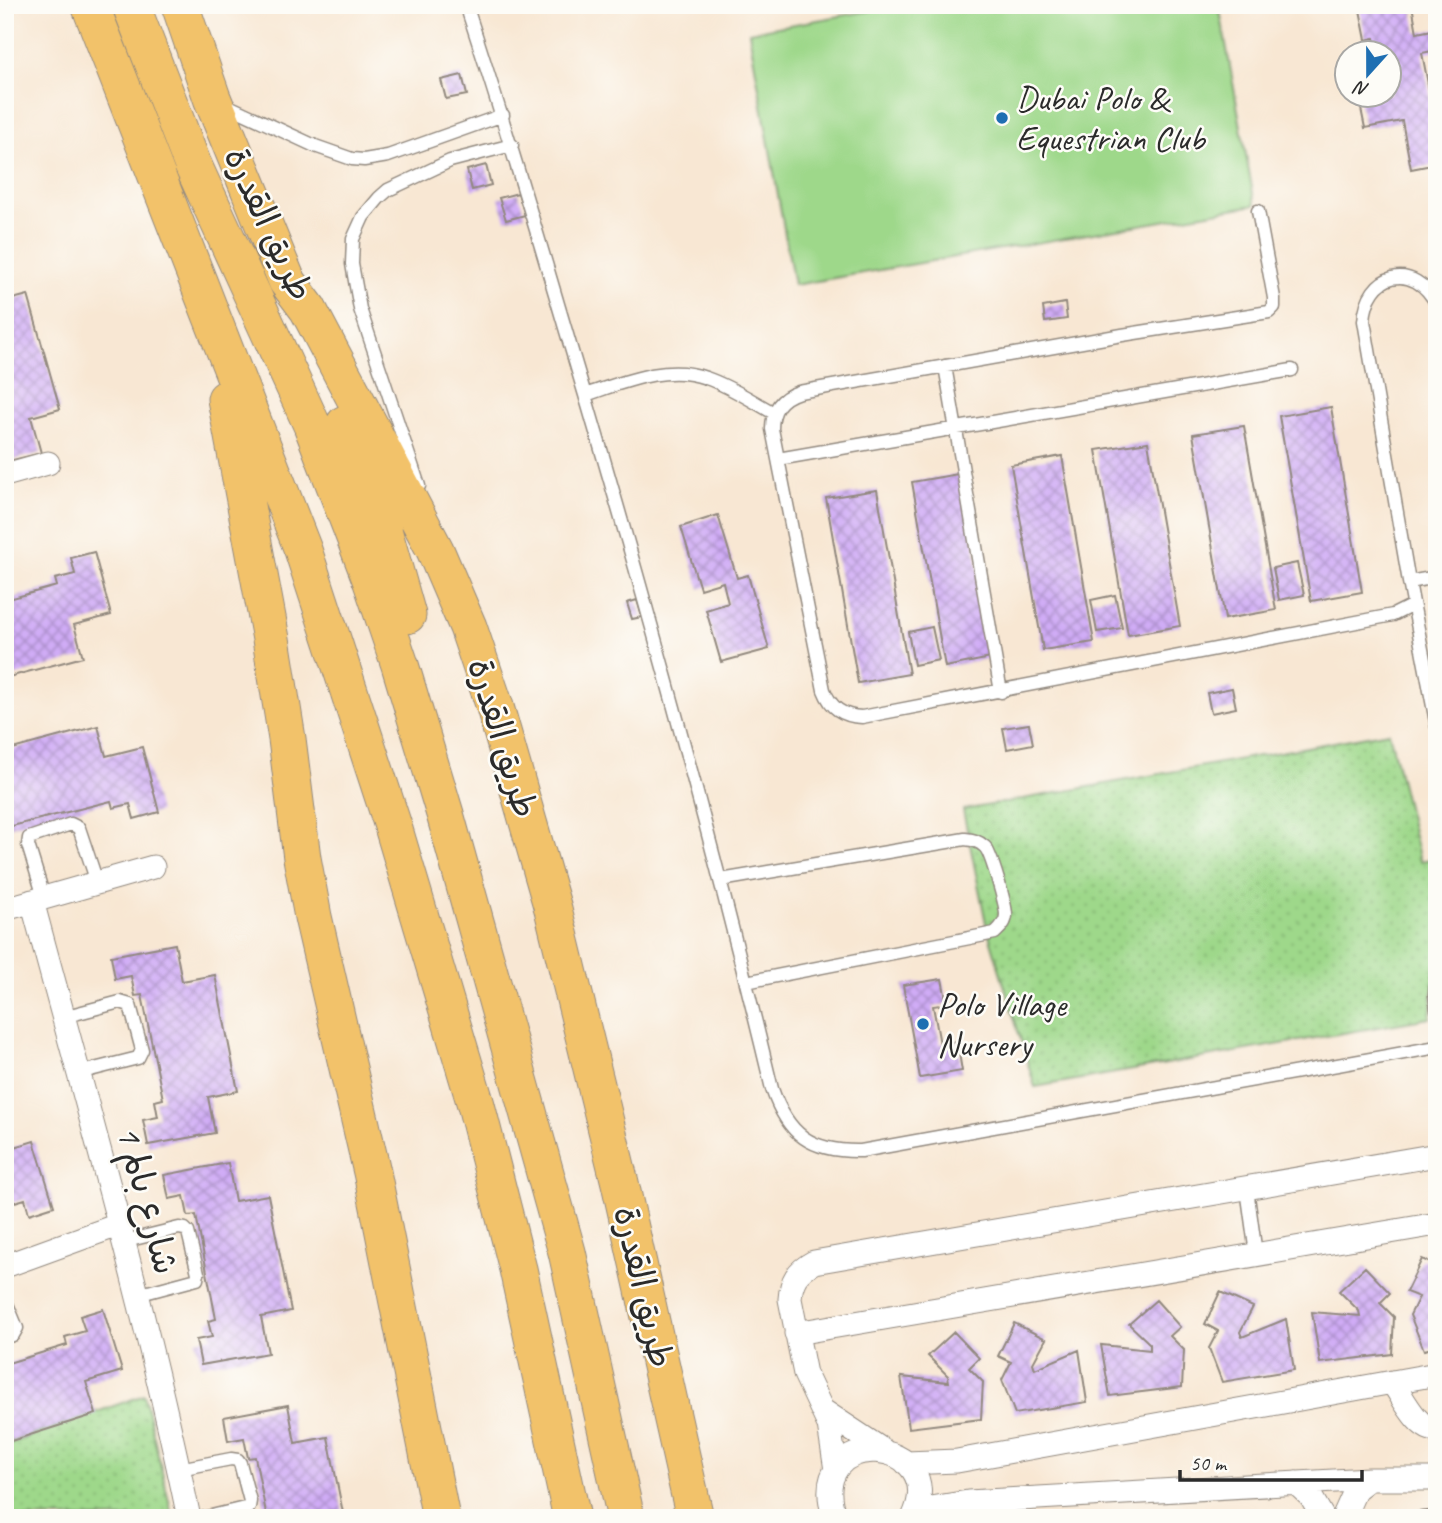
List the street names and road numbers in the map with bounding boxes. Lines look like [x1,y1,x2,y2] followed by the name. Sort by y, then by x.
[213,140,324,308] street label: طريق القدرة
[457,653,548,823] street label: طريق القدرة
[102,1121,189,1280] street label: شارع بالم 1
[603,1202,684,1372] street label: طريق القدرة

